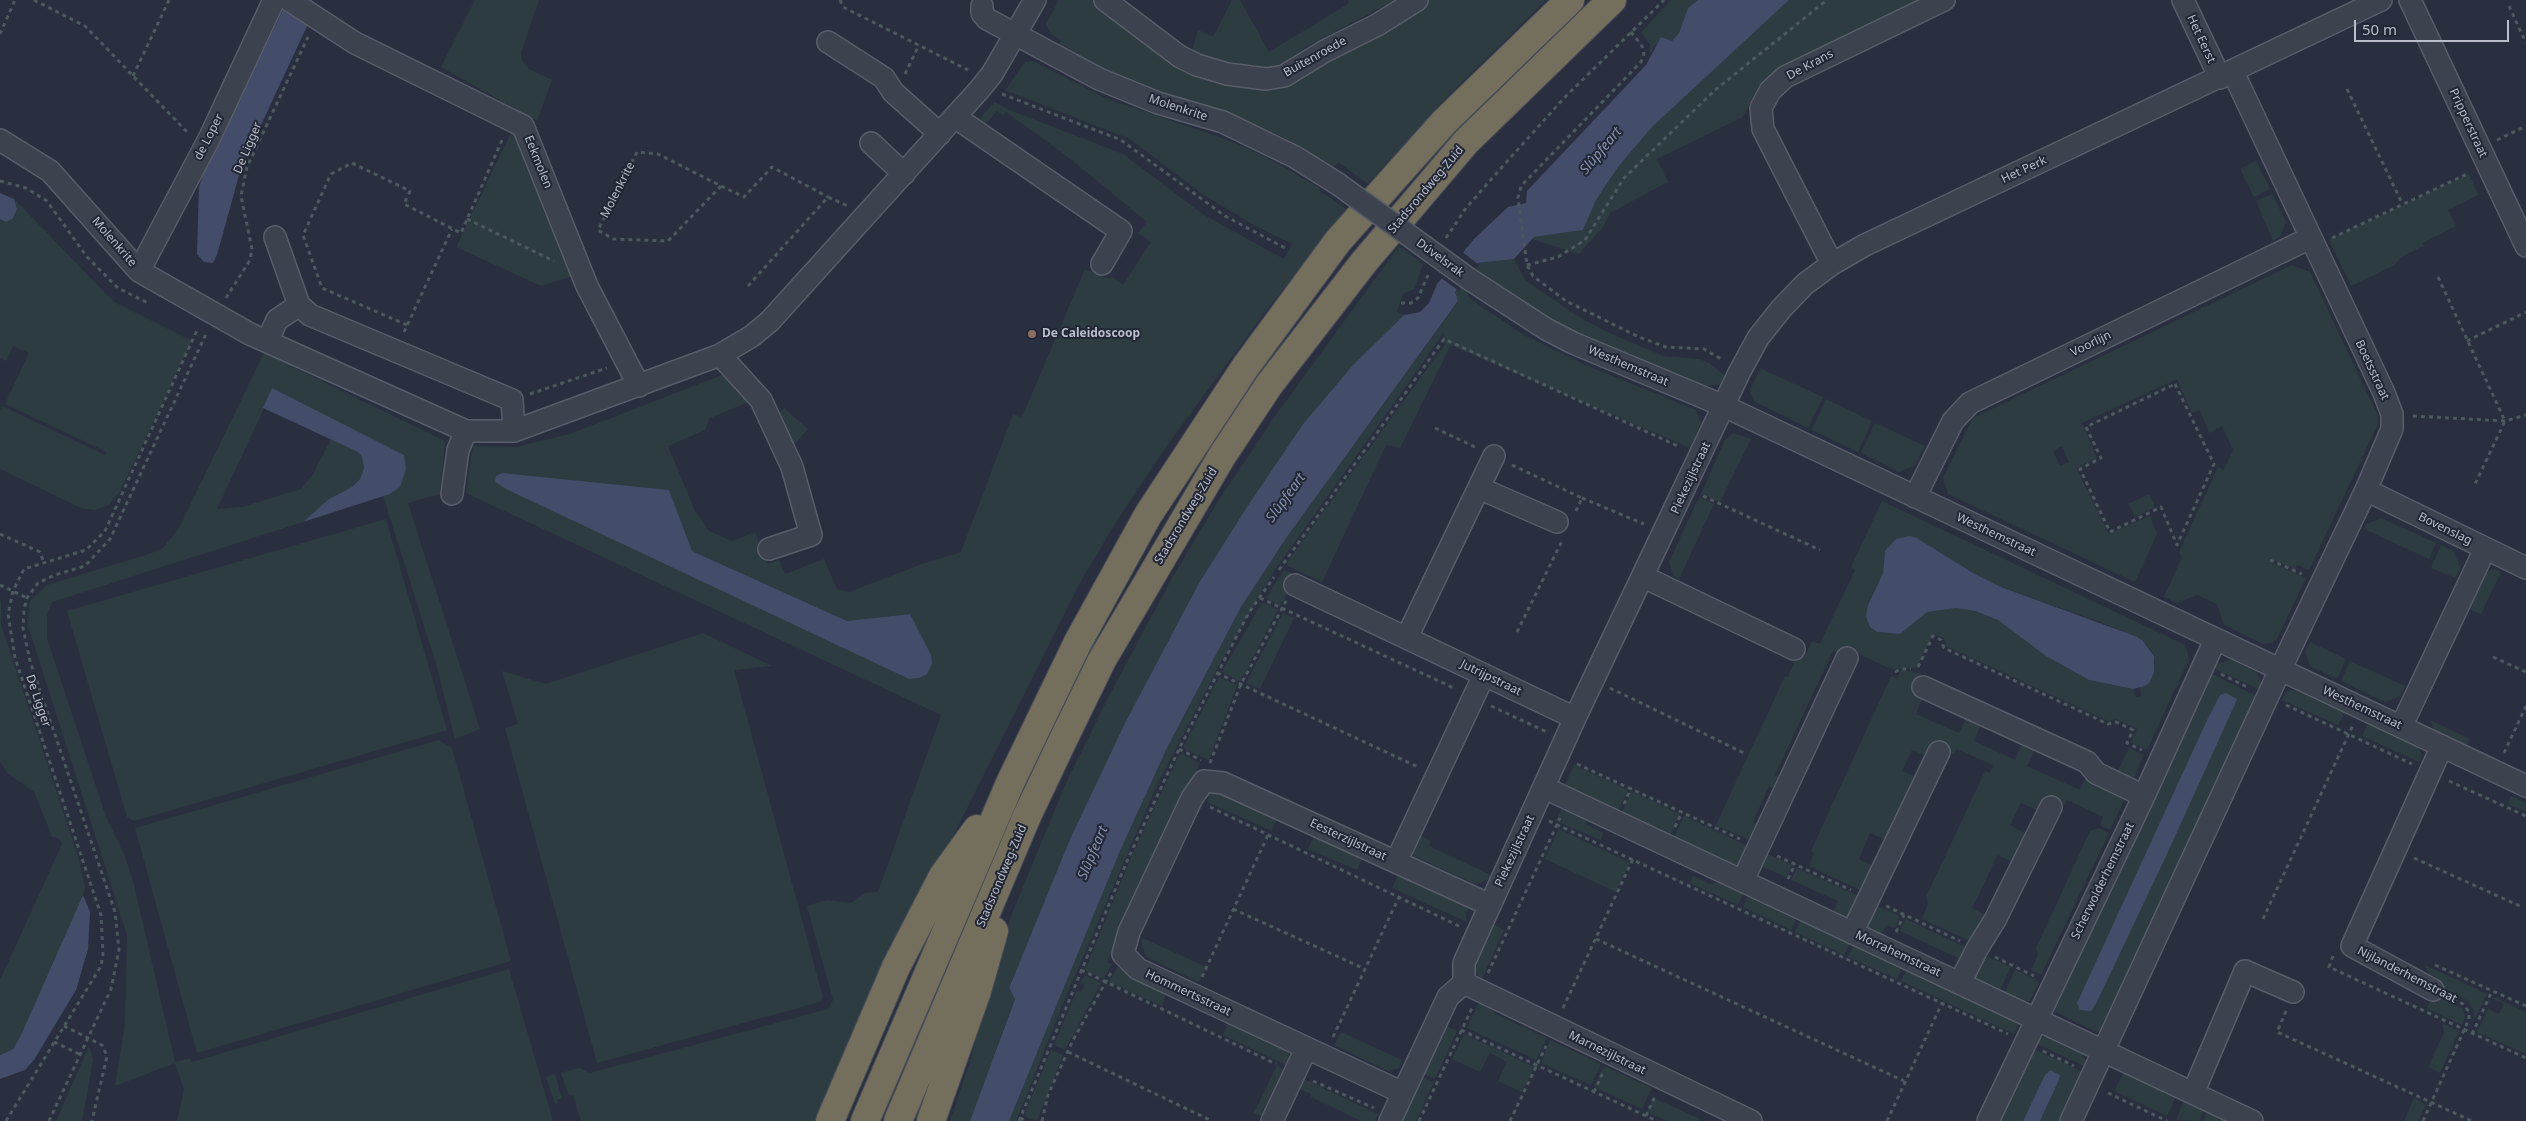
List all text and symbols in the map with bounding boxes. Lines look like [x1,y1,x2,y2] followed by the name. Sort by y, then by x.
[2356,10,2511,42] scale bar
[2184,13,2218,65] street label: Het Eerst
[2362,19,2397,39] text: 50 m
[1281,34,1349,80] street label: Buitenroede
[1784,47,1836,83] street label: De Krans
[2446,86,2490,160] street label: Pripperstraat
[1147,92,1209,124] street label: Molenkrite
[191,111,227,163] street label: de Loper
[231,120,265,176] street label: De Ligger
[1576,124,1626,178] water label: Slûpfeart
[521,134,555,190] street label: Eekmolen
[1385,143,1467,237] street label: Stadsrondweg-Zuid
[1999,153,2049,187] street label: Het Perk
[598,160,638,220] street label: Molenkrite
[89,214,139,270] street label: Molenkrite
[1413,236,1467,280] street label: Dúvelsrak
[1042,327,1140,341] place label: De Caleidoscoop
[1026,328,1038,340] marker: De Caleidoscoop
[2068,328,2114,360] street label: Voorlijn
[2352,338,2392,402] street label: Boetsstraat
[1586,343,1670,389] street label: Westhemstraat
[1668,440,1714,516] street label: Piekezijlstraat
[1152,465,1220,567] street label: Stadsrondweg-Zuid
[1263,470,1309,526] water label: Slûpfeart
[1954,510,2038,560] street label: Westhemstraat
[2416,510,2474,548] street label: Bovenslag
[1458,657,1524,699] street label: Jutrijpstraat
[22,673,54,729] street label: De Ligger
[2320,683,2404,733] street label: Westhemstraat
[1492,813,1538,889] street label: Piekezijlstraat
[1307,816,1389,864] street label: Eesterzijlstraat
[2068,820,2138,942] street label: Scherwolderhemstraat
[974,823,1030,929] street label: Stadsrondweg-Zuid
[1074,824,1112,882] water label: Slûpfeart
[1853,928,1943,980] street label: Morrahemstraat
[2355,944,2459,1006] street label: Nijlanderhemstraat
[1143,967,1233,1019] street label: Hommertsstraat
[1566,1028,1648,1078] street label: Marnezijlstraat

